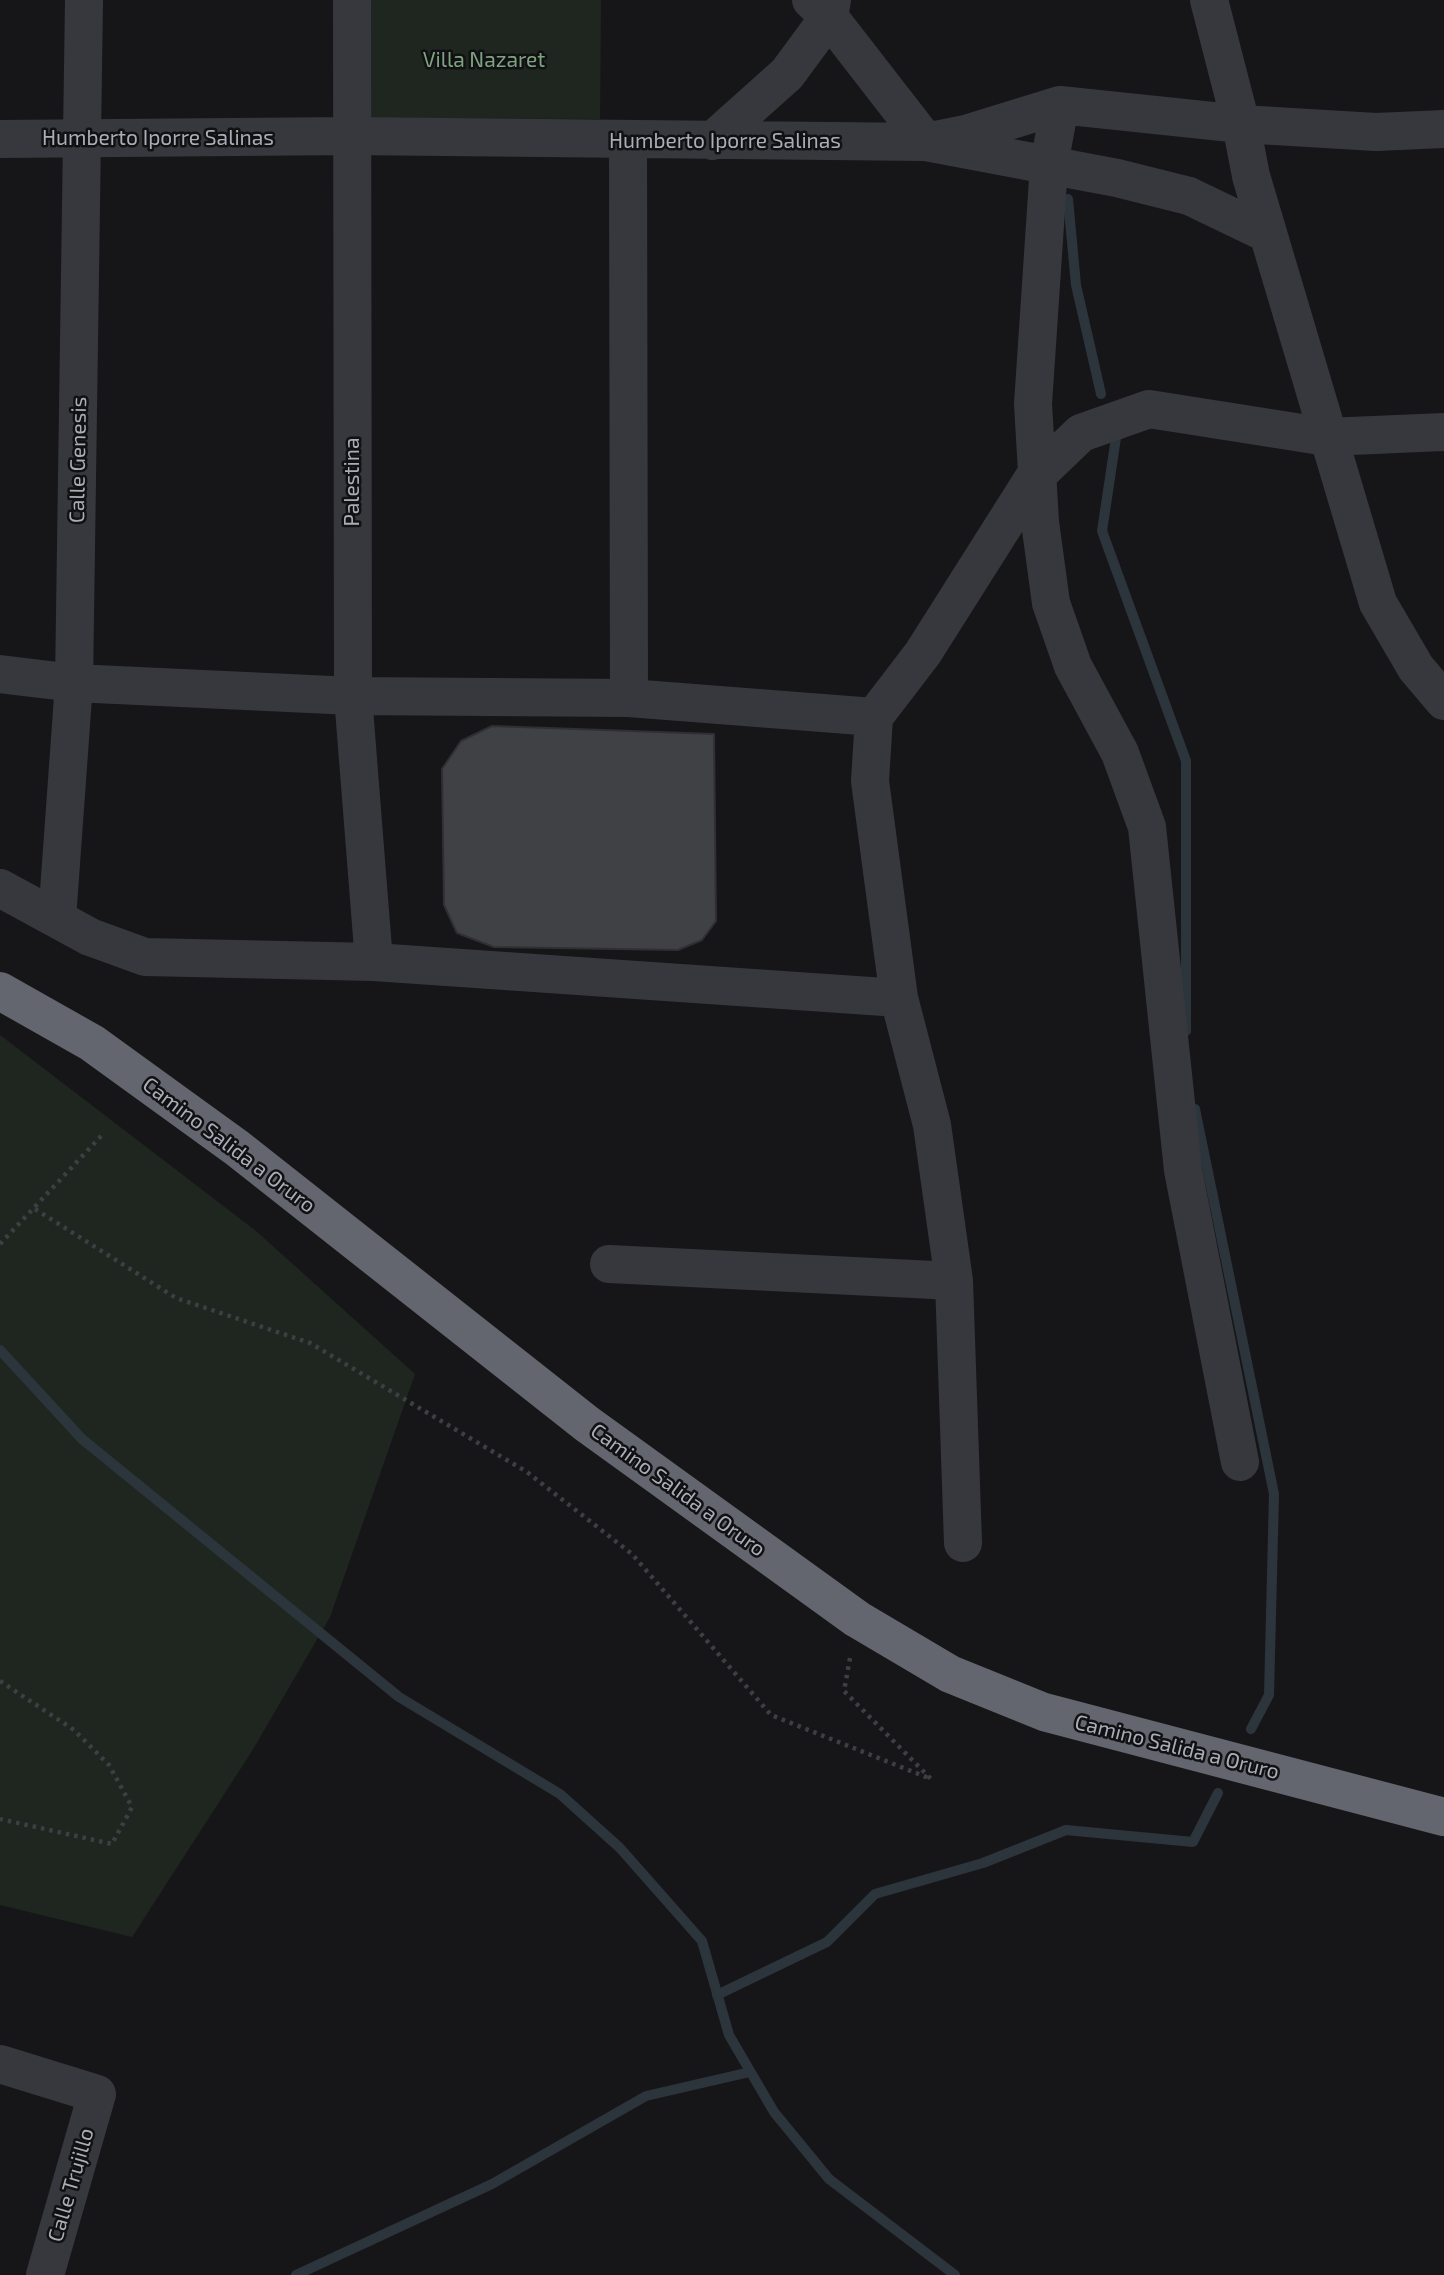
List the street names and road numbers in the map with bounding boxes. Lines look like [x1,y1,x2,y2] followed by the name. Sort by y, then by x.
[42,125,274,151] street label: Humberto Iporre Salinas
[609,128,841,154] street label: Humberto Iporre Salinas
[64,397,92,523] street label: Calle Genesis
[339,438,365,526] street label: Palestina
[138,1072,320,1218] street label: Camino Salida a Oruro
[586,1418,770,1562] street label: Camino Salida a Oruro
[1072,1709,1282,1785] street label: Camino Salida a Oruro
[43,2125,99,2245] street label: Calle Trujillo

